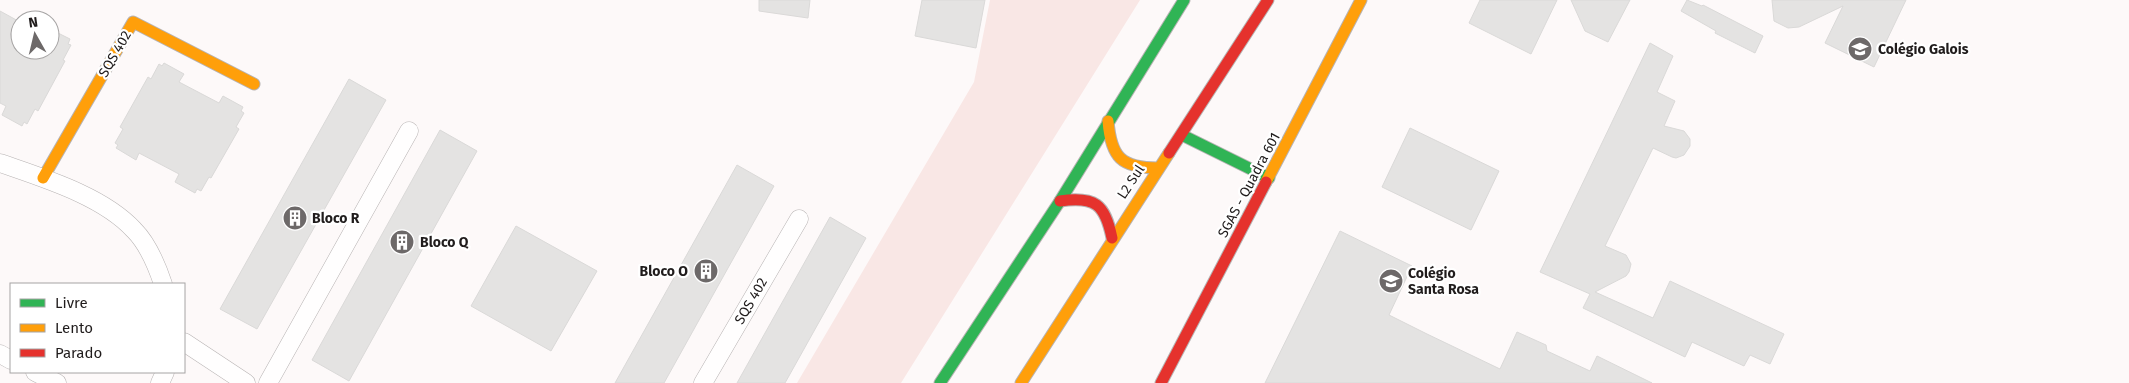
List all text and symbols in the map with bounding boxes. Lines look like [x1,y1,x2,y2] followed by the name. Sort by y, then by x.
[10,10,60,60] north arrow
[27,14,39,32] text: N
[95,28,135,80] street label: SQS 402
[1847,36,1873,62] school or university icon: Colégio Galois
[1878,41,1969,58] place label: Colégio Galois
[1214,130,1284,240] street label: SGAS - Quadra 601
[1114,162,1148,202] street label: L2 Sul
[282,205,308,231] building icon: Bloco R
[312,210,360,227] place label: Bloco R
[389,229,415,255] building icon: Bloco Q
[420,234,469,251] place label: Bloco Q
[693,258,719,284] building icon: Bloco O
[640,263,688,280] place label: Bloco O
[1408,265,1479,298] place label: Colégio Santa Rosa
[1378,268,1404,294] school or university icon: Colégio Santa Rosa
[731,275,771,327] street label: SQS 402
[10,283,185,373] legend
[55,294,88,312] text: Livre
[55,319,93,337] text: Lento
[55,344,102,362] text: Parado

